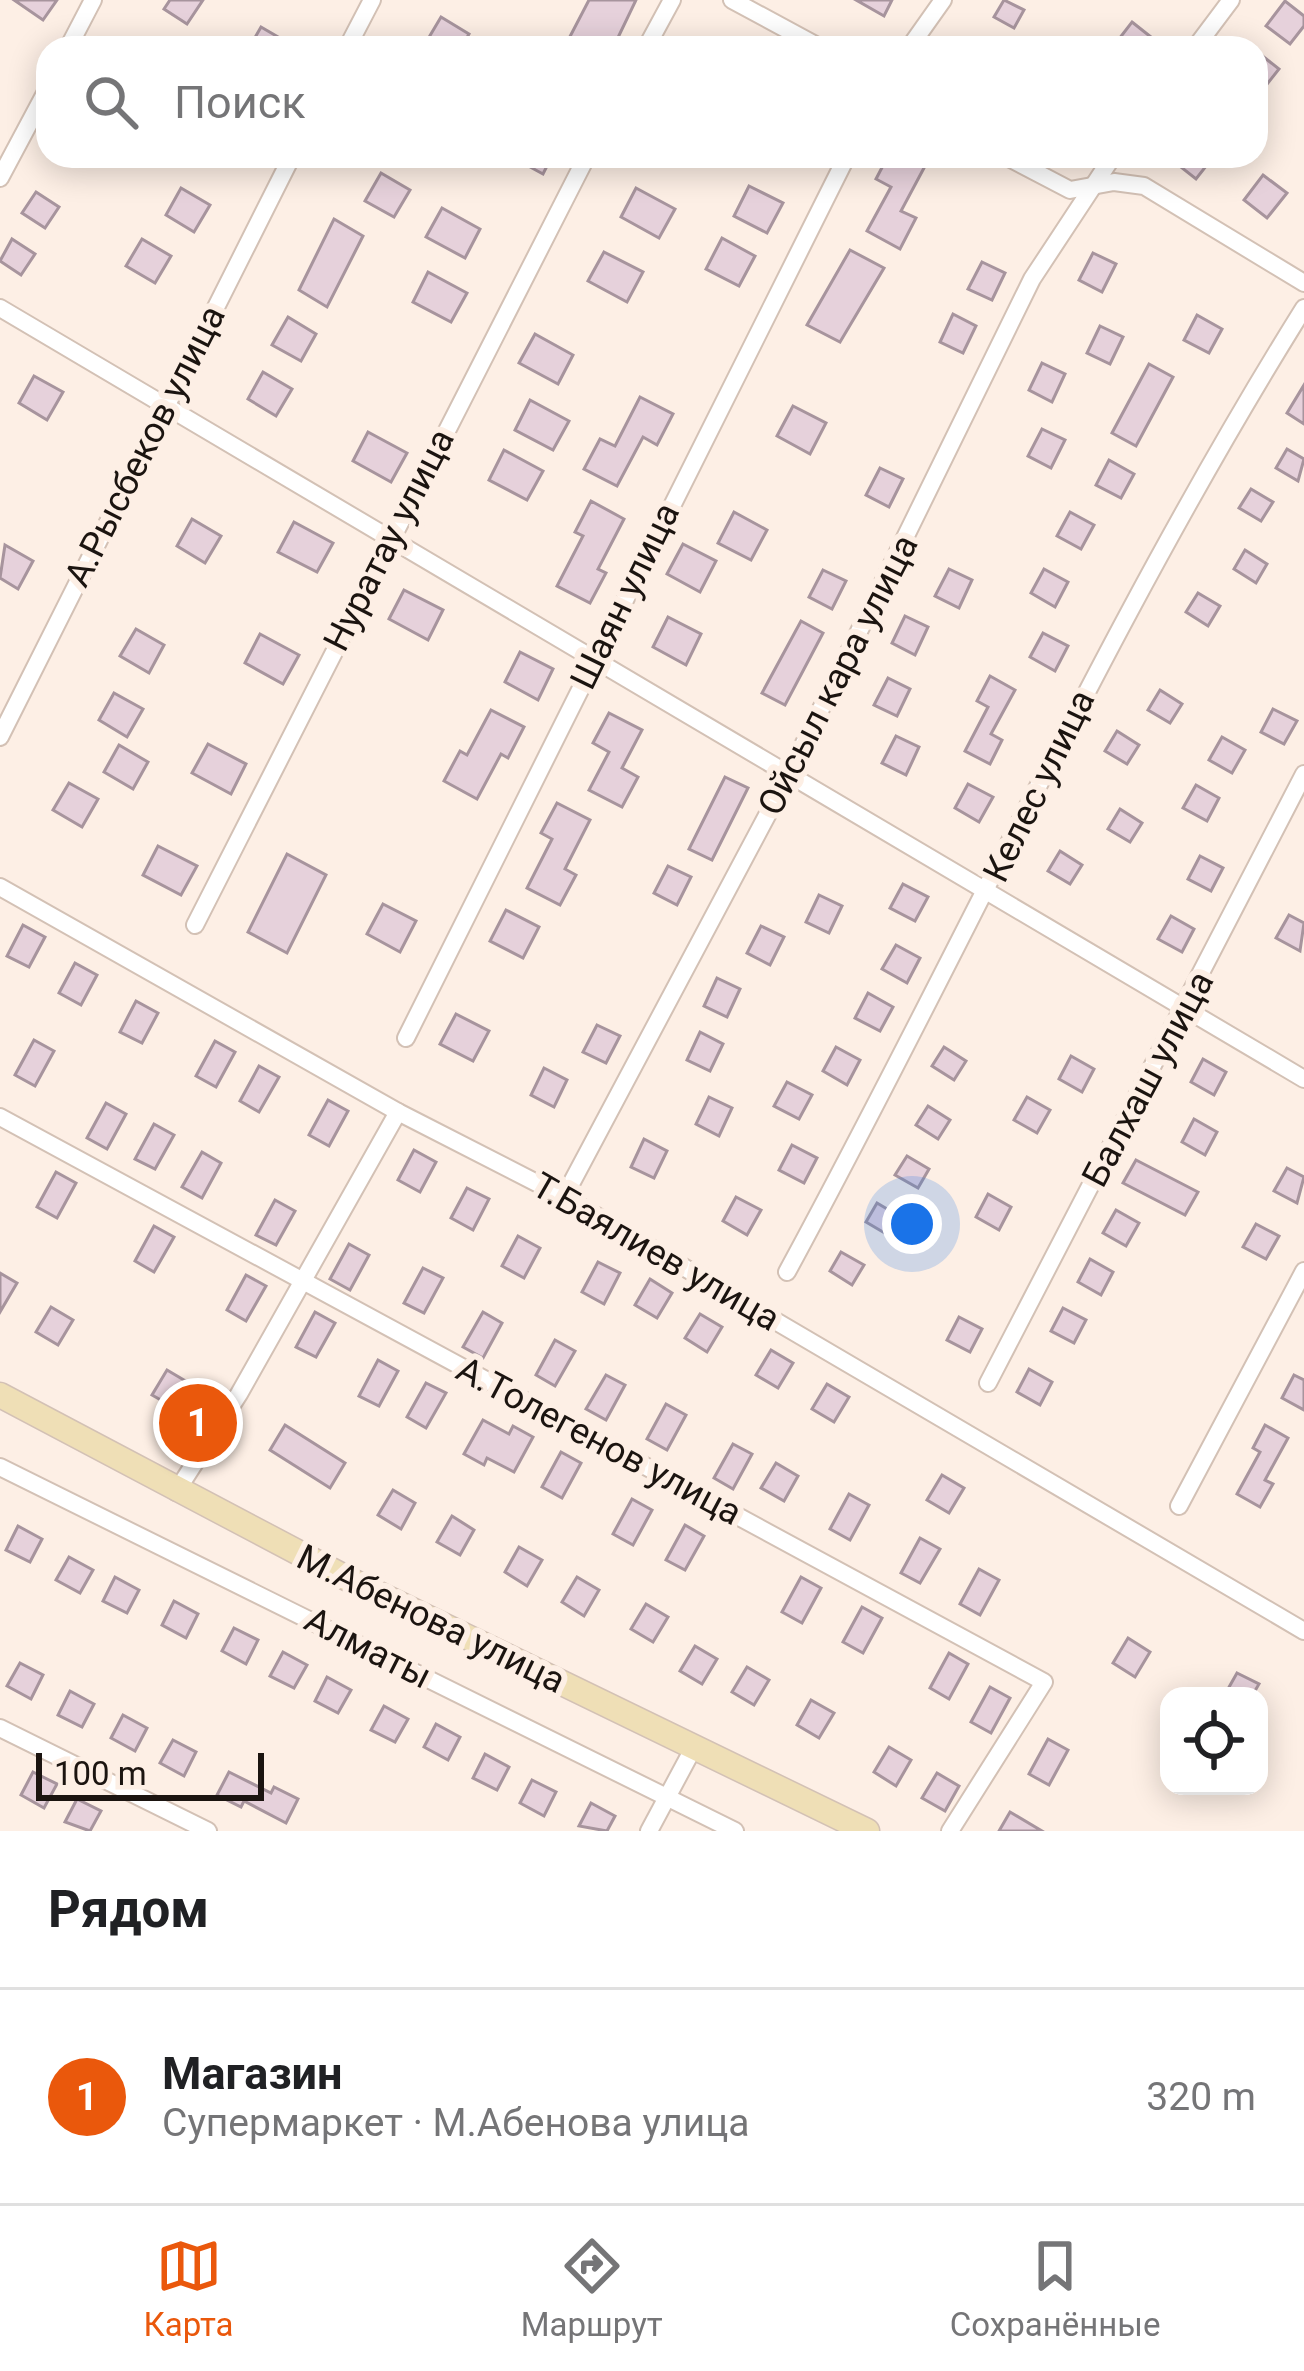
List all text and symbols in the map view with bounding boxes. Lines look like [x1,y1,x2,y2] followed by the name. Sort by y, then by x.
[36,36,1268,168] search box
[78,69,144,135] icon: search
[174,76,306,129] text: Поиск
[56,299,234,593] street label: А.Рысбеков улица
[315,422,463,658] street label: Нуратау улица
[562,496,688,696] street label: Шаян улица
[749,528,927,822] street label: Ойсыл кара улица
[974,683,1104,889] street label: Келес улица
[1074,964,1222,1194] street label: Балхаш улица
[525,1164,787,1340] street label: Т.Баялиев улица
[882,1194,942,1254] your location
[449,1348,749,1534] street label: А.Толегенов улица
[159,1378,237,1468] pin: 1
[290,1536,572,1702] street label: М.Абенова улица
[298,1598,438,1698] street label: Алматы
[1160,1687,1268,1795] map controls
[1160,1687,1268,1795] button: locate
[36,1747,264,1800] scale bar
[54,1754,147,1793] text: 100 m
[48,1880,209,1939] text: Рядом
[162,2047,343,2100] text: Магазин
[76,2074,98,2120] text: 1
[1146,2074,1256,2120] text: 320 m
[162,2100,750,2146] text: Супермаркет · М.Абенова улица
[144,2233,234,2344] tab: Карта
[521,2233,663,2344] tab: Маршрут
[950,2233,1160,2344] tab: Сохранённые

